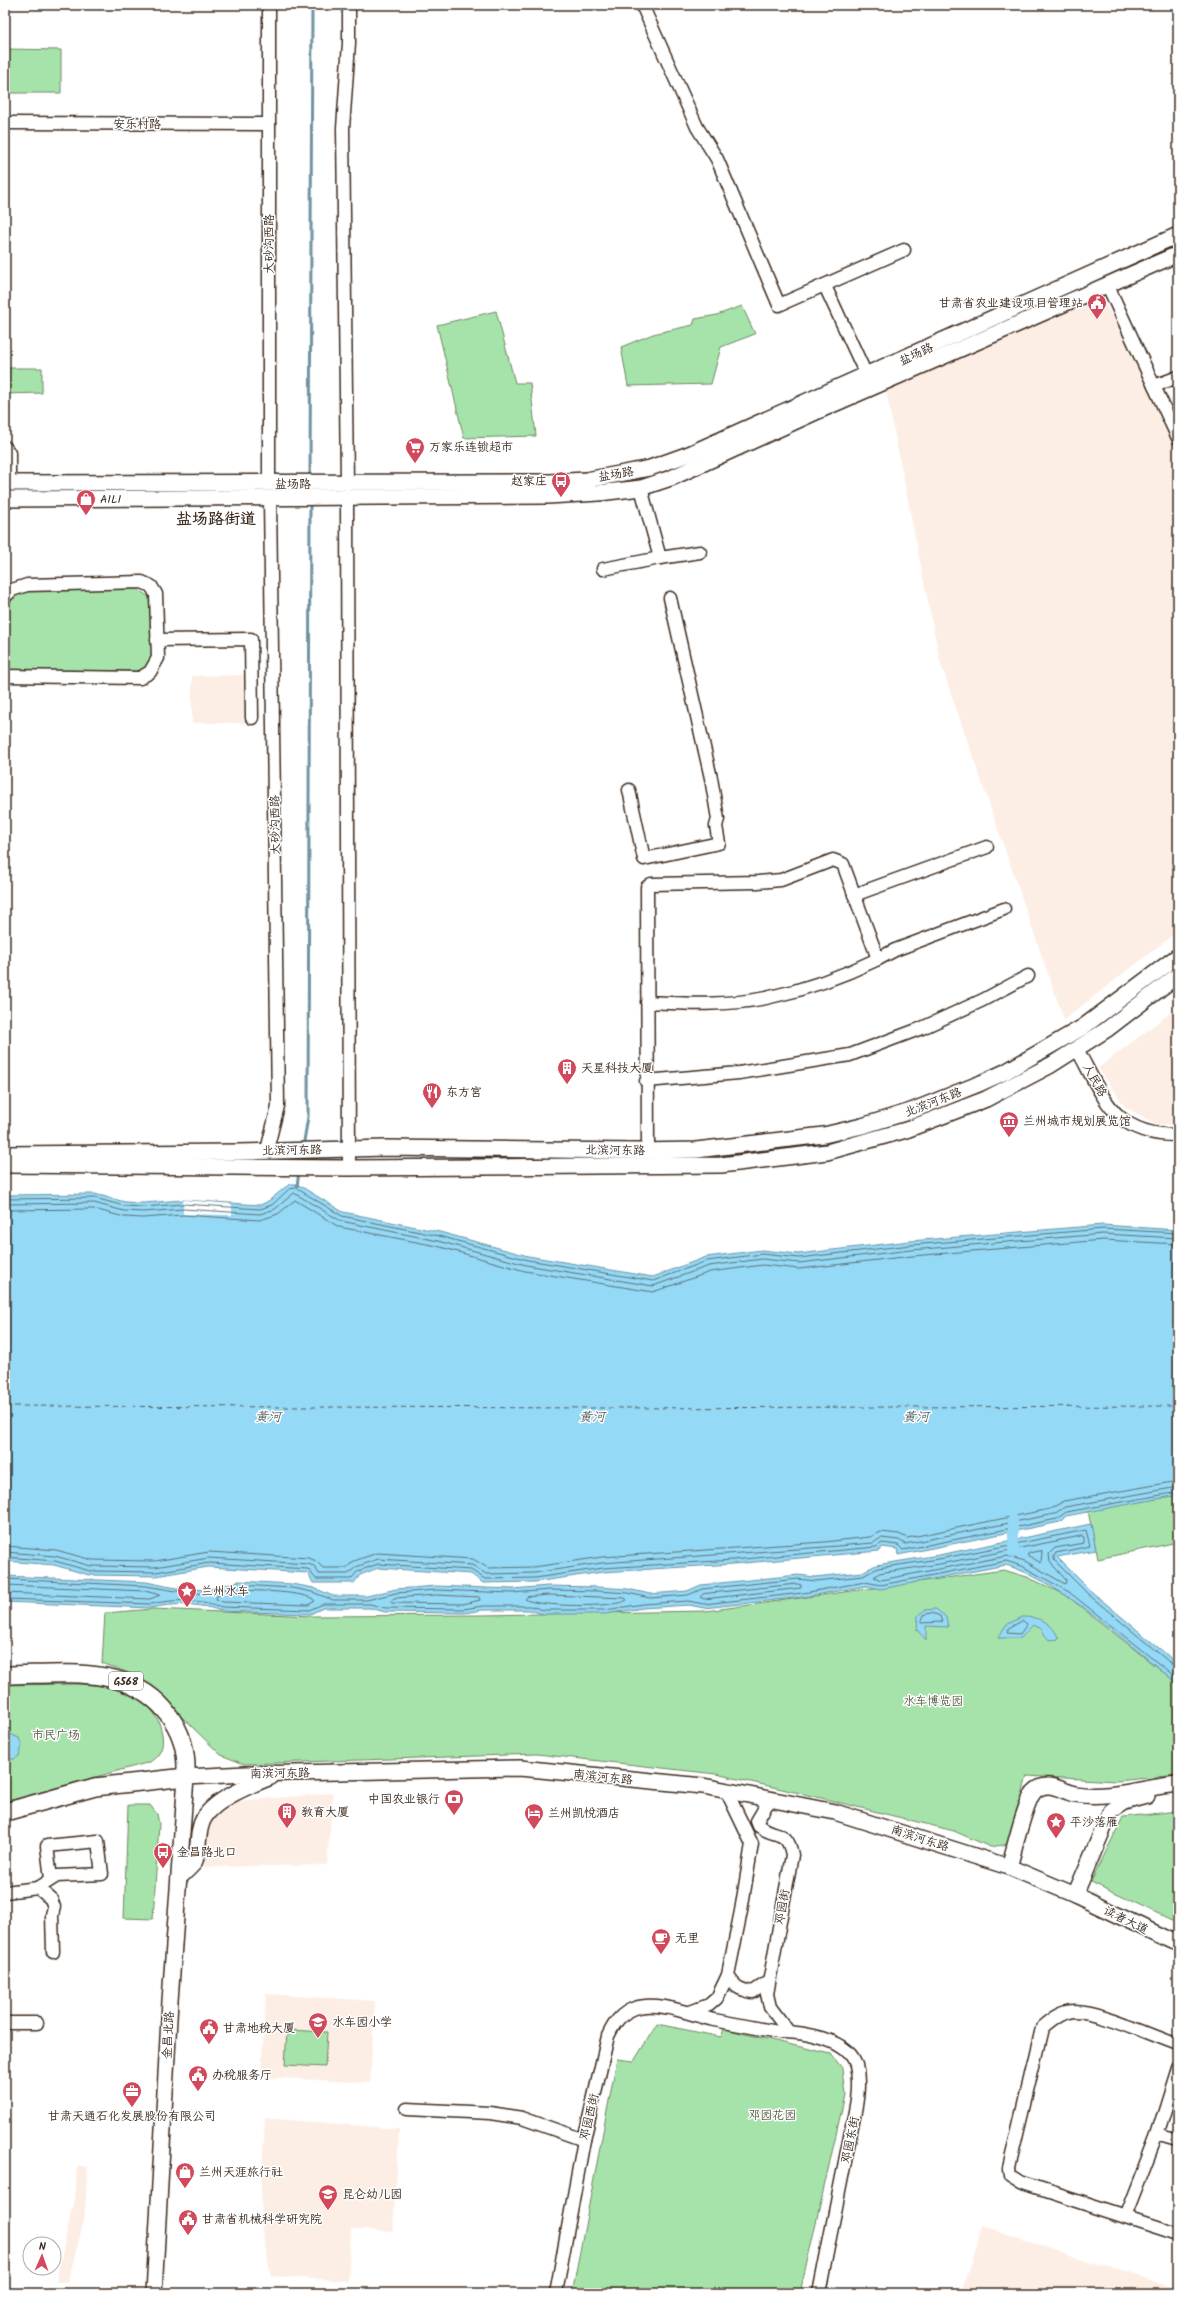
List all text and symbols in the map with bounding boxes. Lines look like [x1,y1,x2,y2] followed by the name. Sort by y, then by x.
[113,115,161,134] street label: 安乐村路
[260,214,279,274] street label: 大砂沟西路
[1086,292,1108,320] public building icon: 甘肃省农业建设项目管理站
[939,294,1083,313] place label: 甘肃省农业建设项目管理站
[896,338,937,371] street label: 盐场路
[404,436,426,464] supermarket icon: 万家乐连锁超市
[429,438,513,457] place label: 万家乐连锁超市
[597,462,635,487] street label: 盐场路
[550,470,572,498] bus stop icon: 赵家庄
[511,472,547,491] place label: 赵家庄
[275,475,311,494] street label: 盐场路
[75,488,97,516] shop icon: AILI
[100,490,122,509] place label: AILI
[176,507,256,532] district label: 盐场路街道
[265,795,286,855] street label: 大砂沟西路
[556,1057,578,1085] building icon: 天星科技大厦
[581,1059,653,1078] place label: 天星科技大厦
[1078,1060,1112,1101] street label: 人民路
[421,1081,443,1109] restaurant icon: 东方宫
[446,1083,482,1102] place label: 东方宫
[902,1083,965,1122] street label: 北滨河东路
[998,1110,1020,1138] museum icon: 兰州城市规划展览馆
[1023,1112,1131,1131] place label: 兰州城市规划展览馆
[262,1140,322,1161] street label: 北滨河东路
[585,1140,645,1161] street label: 北滨河东路
[255,1407,283,1428] water label: 黄河
[579,1407,607,1428] water label: 黄河
[903,1407,931,1428] water label: 黄河
[176,1580,198,1608] place icon: 兰州水车
[201,1582,249,1601] place label: 兰州水车
[109,1672,143,1690] road number: G568
[903,1692,963,1711] park label: 水车博览园
[32,1726,80,1745] park label: 市民广场
[250,1763,310,1784] street label: 南滨河东路
[572,1765,634,1790] street label: 南滨河东路
[443,1788,465,1816] bank icon: 中国农业银行
[368,1790,440,1809] place label: 中国农业银行
[276,1801,298,1829] building icon: 教育大厦
[523,1802,545,1830] hotel icon: 兰州凯悦酒店
[301,1803,349,1822] place label: 教育大厦
[548,1804,620,1823] place label: 兰州凯悦酒店
[1045,1811,1067,1839] place icon: 平沙落雁
[1070,1813,1118,1832] place label: 平沙落雁
[888,1820,951,1857] street label: 南滨河东路
[152,1841,174,1869] bus stop icon: 金昌路北口
[177,1843,237,1862] place label: 金昌路北口
[770,1888,795,1926] street label: 邓园街
[1100,1901,1152,1940] street label: 读者大道
[650,1927,672,1955] cafe icon: 无里
[675,1929,699,1948] place label: 无里
[158,2011,179,2059] street label: 金昌北路
[307,2011,329,2039] school or university icon: 水车园小学
[332,2013,392,2032] place label: 水车园小学
[198,2017,220,2045] public building icon: 甘肃地税大厦
[223,2019,295,2038] place label: 甘肃地税大厦
[187,2064,209,2092] public building icon: 办税服务厅
[212,2066,272,2085] place label: 办税服务厅
[121,2080,143,2108] office icon: 甘肃天通石化发展股份有限公司
[575,2092,604,2143] street label: 邓园西街
[748,2106,796,2125] park label: 邓园花园
[48,2107,216,2126] place label: 甘肃天通石化发展股份有限公司
[837,2115,864,2165] street label: 邓园东街
[174,2161,196,2189] shop icon: 兰州天涯旅行社
[199,2163,283,2182] place label: 兰州天涯旅行社
[317,2183,339,2211] school or university icon: 昆仑幼儿园
[342,2185,402,2204] place label: 昆仑幼儿园
[177,2208,199,2236] public building icon: 甘肃省机械科学研究院
[202,2210,322,2229] place label: 甘肃省机械科学研究院
[22,2236,62,2276] north arrow
[39,2238,46,2256] text: N

